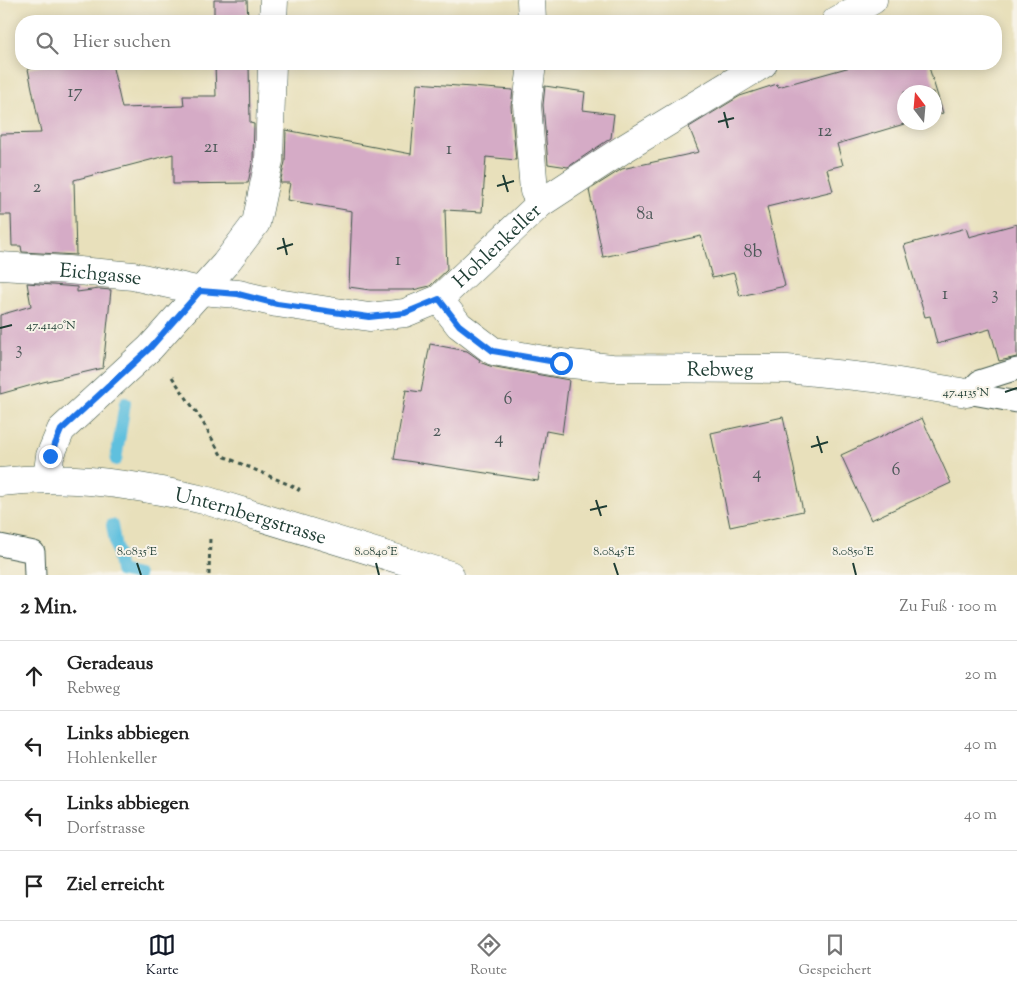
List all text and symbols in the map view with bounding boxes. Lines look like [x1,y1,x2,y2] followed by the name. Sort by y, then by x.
[15,15,1002,70] search box
[33,29,61,57] icon: search
[73,29,171,56] text: Hier suchen
[67,80,83,106] house number: 17
[897,85,942,130] north arrow
[818,119,833,145] house number: 12
[204,135,218,161] house number: 21
[446,137,452,163] house number: 1
[33,175,42,201] house number: 2
[447,197,549,296] street label: Hohlenkeller
[636,202,654,228] house number: 8a
[744,240,763,266] house number: 8b
[395,248,401,274] house number: 1
[59,258,144,294] street label: Eichgasse
[942,282,948,308] house number: 1
[991,282,999,308] house number: 3
[26,317,76,335] text: 47.4140°N
[15,337,23,363] house number: 3
[550,352,573,375] route start
[687,356,754,386] street label: Rebweg
[943,384,990,402] text: 47.4135°N
[504,387,513,413] house number: 6
[433,419,442,445] house number: 2
[494,426,504,452] house number: 4
[39,445,62,468] route end
[892,458,901,484] house number: 6
[752,461,762,487] house number: 4
[172,482,330,553] street label: Unternbergstrasse
[117,543,158,561] text: 8.0835°E
[354,543,398,561] text: 8.0840°E
[593,543,635,561] text: 8.0845°E
[832,543,874,561] text: 8.0850°E
[20,593,77,623] text: 2 Min.
[899,596,997,619] text: Zu Fuß · 100 m
[67,651,153,678] text: Geradeaus
[20,662,48,690] icon: ahead
[964,664,997,687] text: 20 m
[67,678,120,701] text: Rebweg
[67,721,190,748] text: Links abbiegen
[20,732,48,760] icon: left
[964,734,997,757] text: 40 m
[67,748,157,771] text: Hohlenkeller
[67,791,190,818] text: Links abbiegen
[20,802,48,830] icon: left
[964,804,997,827] text: 40 m
[67,818,145,841] text: Dorfstrasse
[20,872,48,900] icon: arrive
[67,872,164,899] text: Ziel erreicht
[146,931,179,981] tab: Karte
[470,931,507,981] tab: Route
[799,931,871,981] tab: Gespeichert

